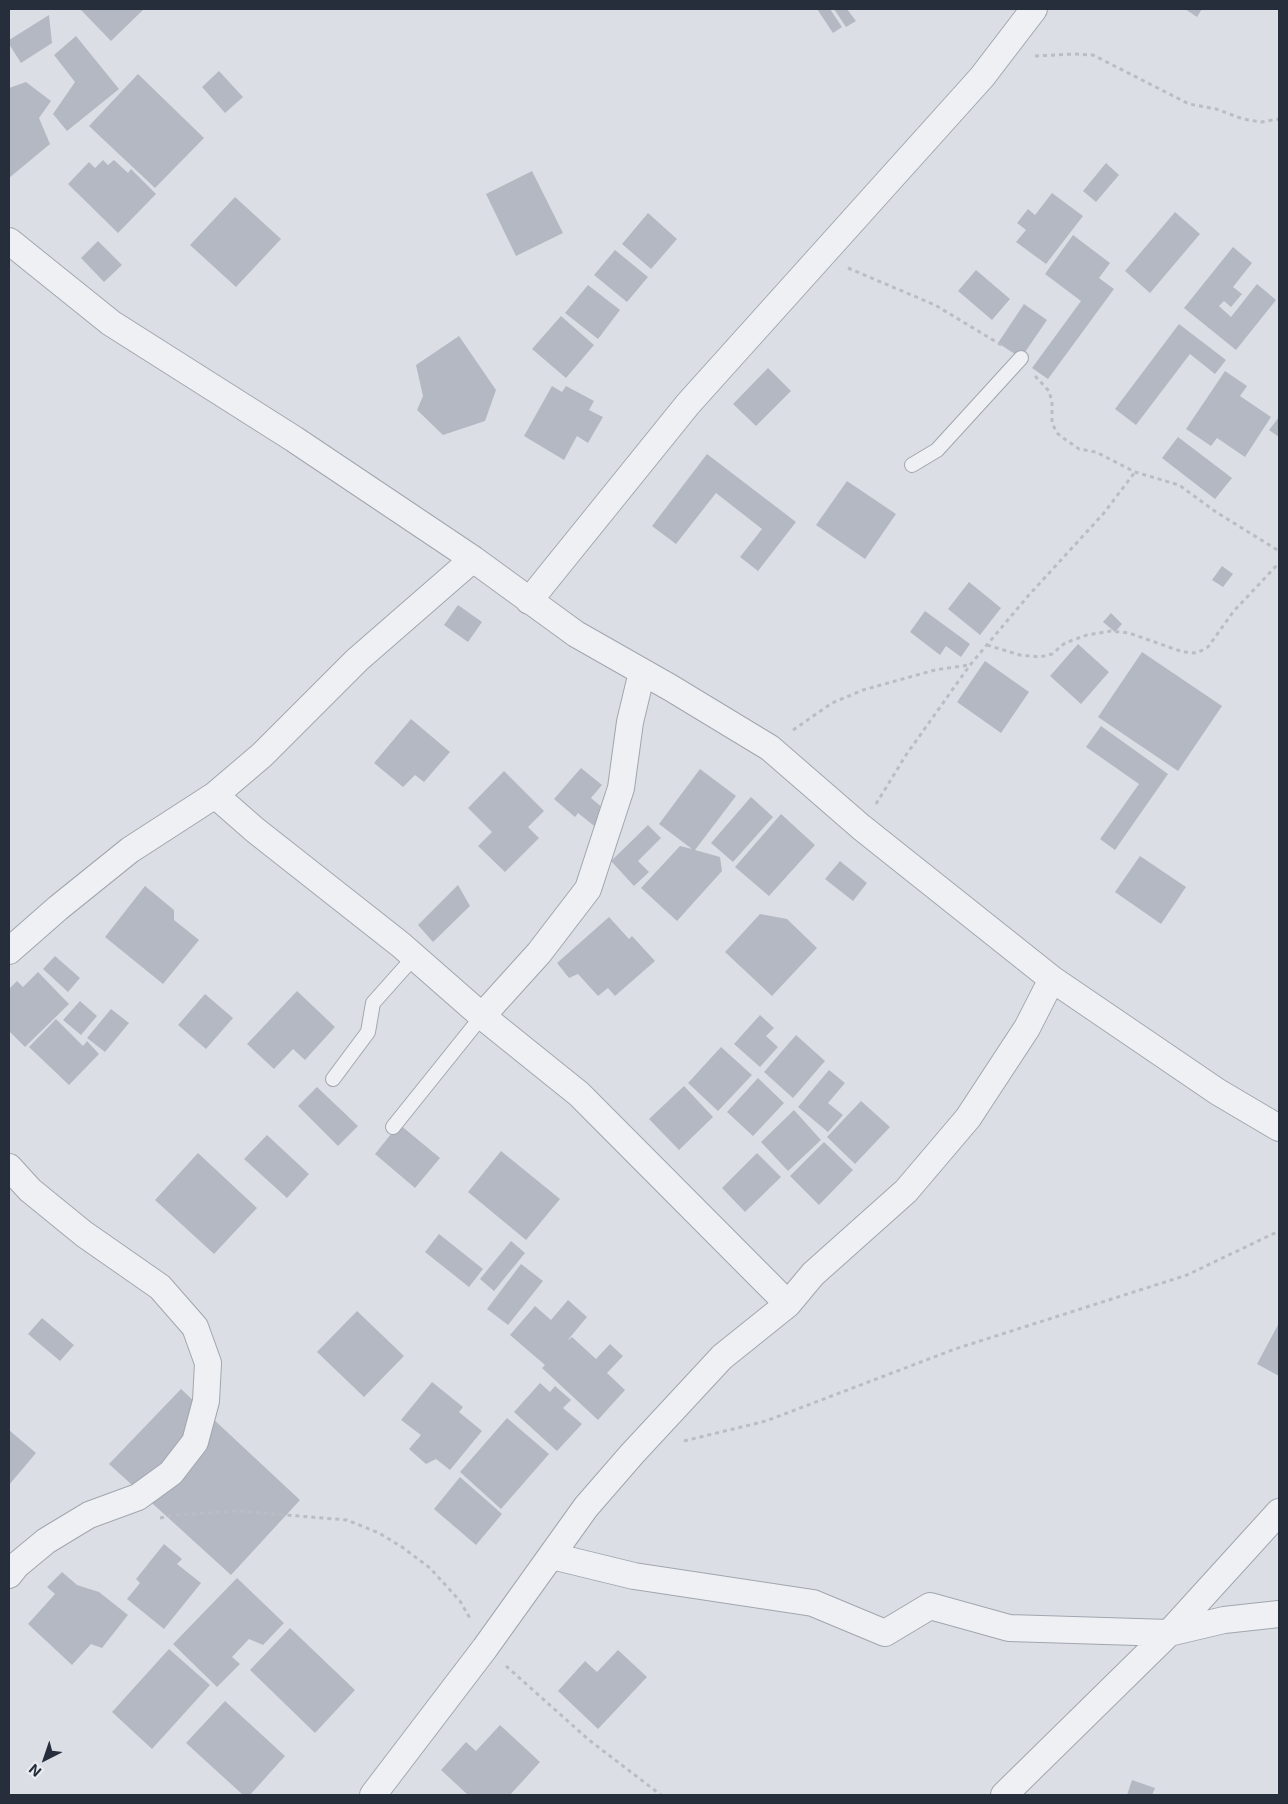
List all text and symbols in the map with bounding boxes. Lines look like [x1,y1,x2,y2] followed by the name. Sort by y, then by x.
[20,1734,70,1784] north arrow
[25,1761,44,1781] text: N

